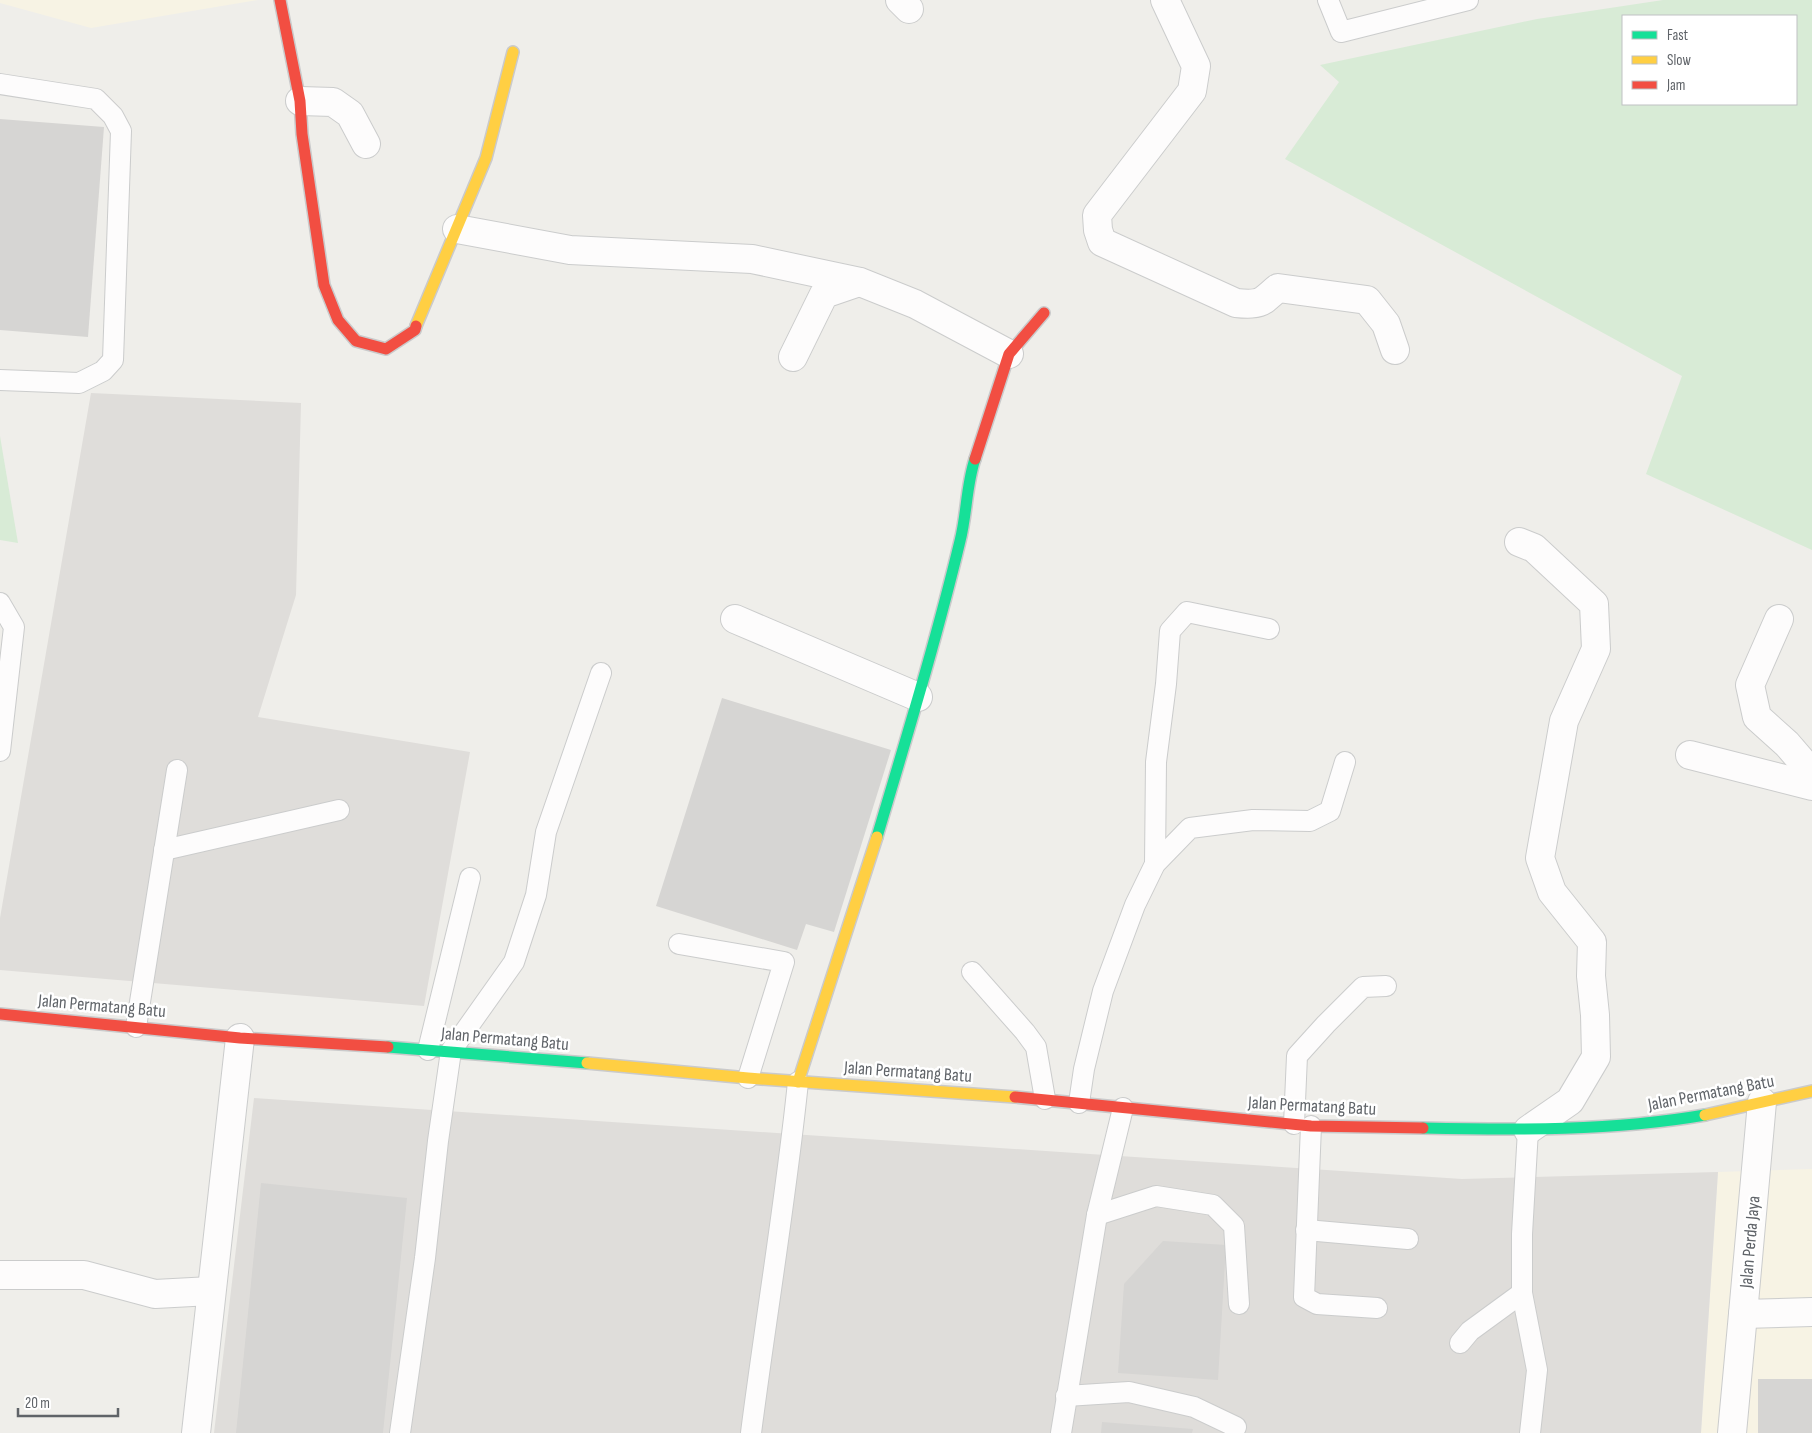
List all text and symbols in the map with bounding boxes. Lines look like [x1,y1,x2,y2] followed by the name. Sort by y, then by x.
[1622,15,1797,105] legend
[1667,26,1689,45] text: Fast
[1667,51,1691,70] text: Slow
[1666,76,1685,95] text: Jam
[36,990,167,1022] street label: Jalan Permatang Batu
[439,1023,570,1055] street label: Jalan Permatang Batu
[842,1057,973,1087] street label: Jalan Permatang Batu
[1645,1070,1776,1116] street label: Jalan Permatang Batu
[1247,1092,1376,1120] street label: Jalan Permatang Batu
[1735,1195,1765,1290] street label: Jalan Perda Jaya
[18,1386,118,1418] scale bar
[25,1394,50,1413] text: 20 m

